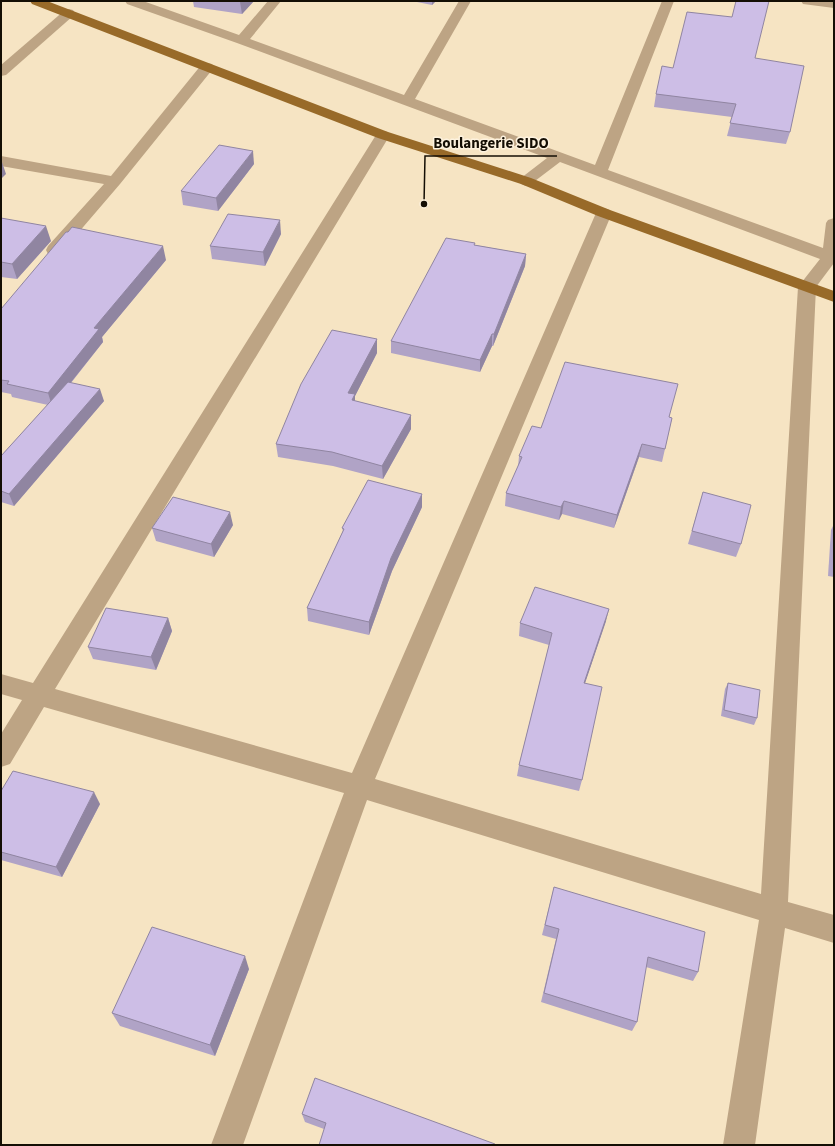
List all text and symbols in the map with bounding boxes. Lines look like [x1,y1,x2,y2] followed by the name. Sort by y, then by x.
[425,129,557,156] callout: Boulangerie SIDO
[433,133,549,154] text: Boulangerie SIDO

